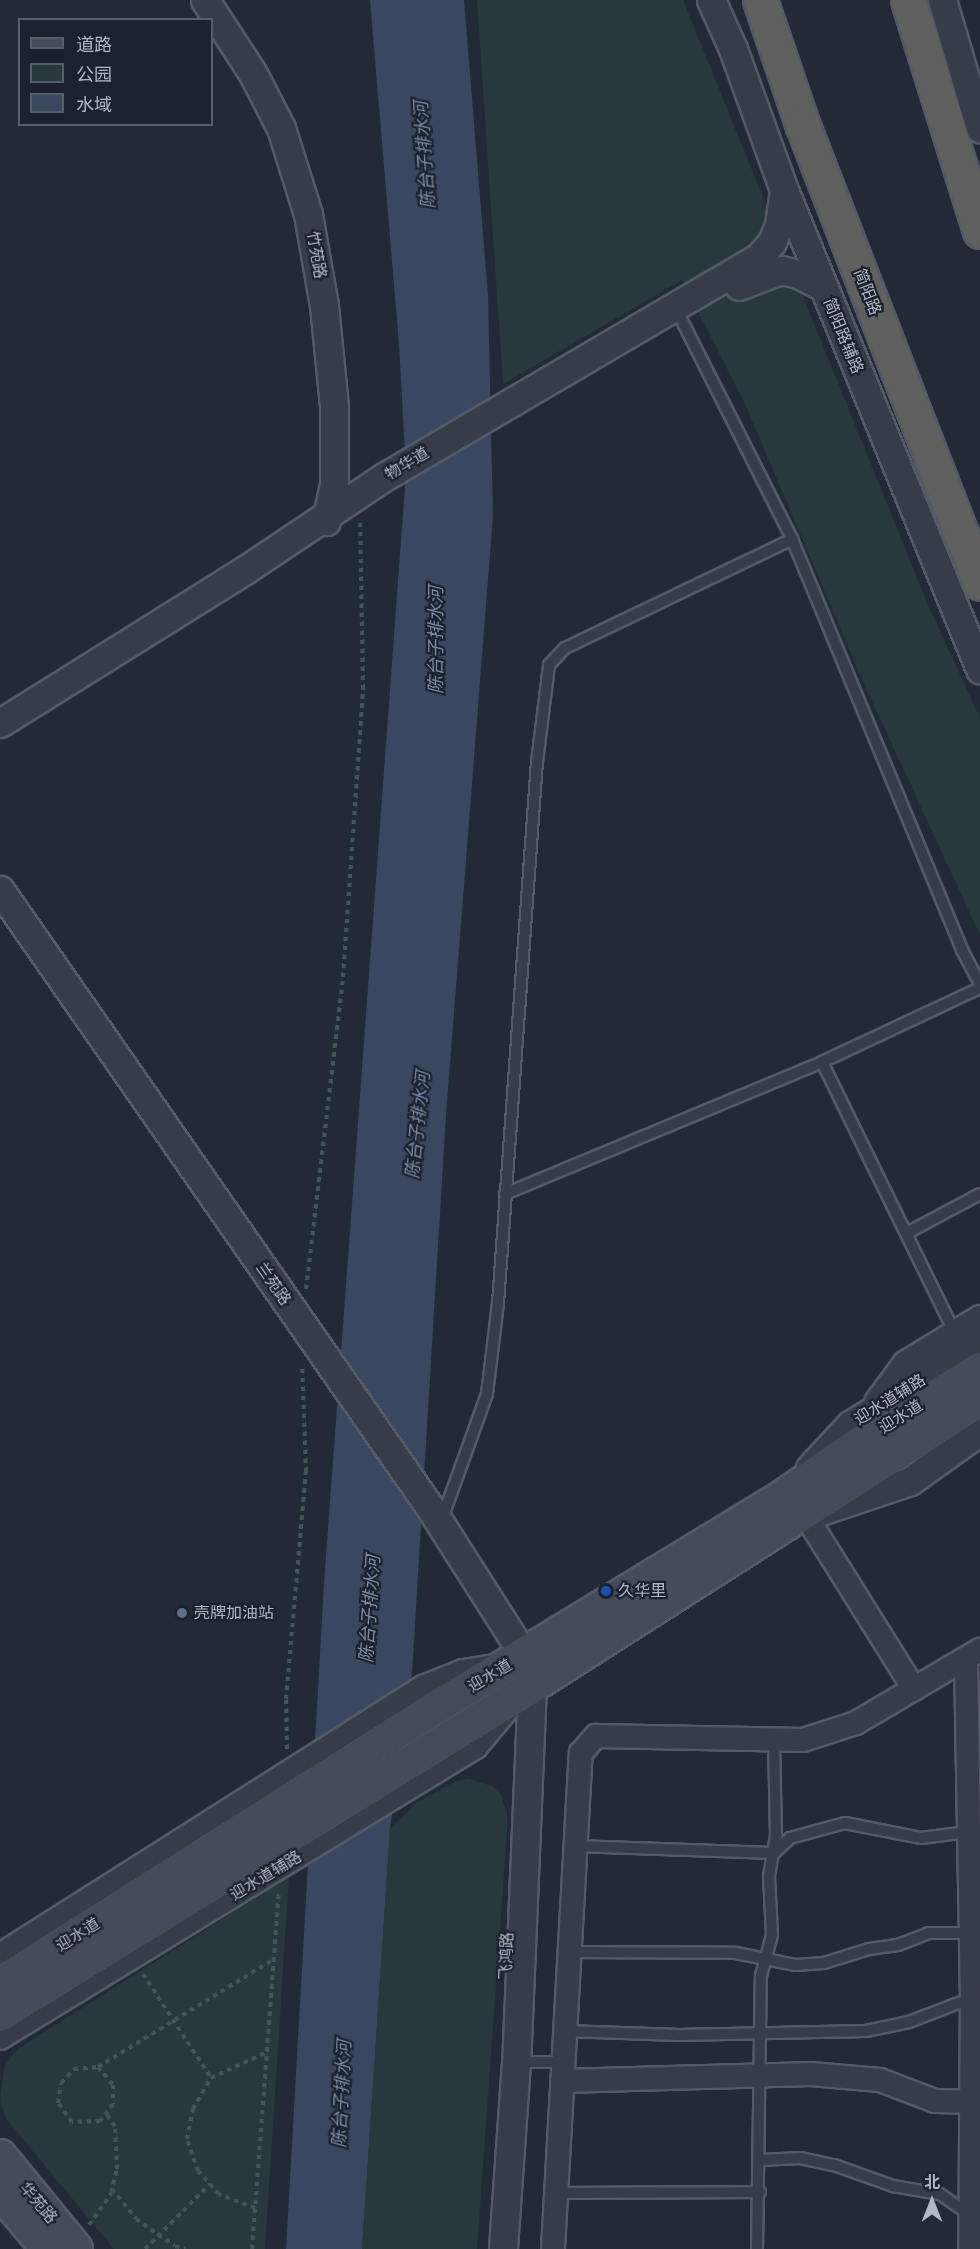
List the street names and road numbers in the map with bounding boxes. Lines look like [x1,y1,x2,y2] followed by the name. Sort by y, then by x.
[302,230,330,280] street label: 竹苑路
[849,266,885,318] street label: 简阳路
[819,295,867,377] street label: 简阳路辅路
[381,443,433,485] street label: 物华道
[251,1259,295,1309] street label: 兰苑路
[851,1371,929,1429] street label: 迎水道辅路
[876,1396,926,1438] street label: 迎水道
[464,1655,516,1697] street label: 迎水道
[227,1847,305,1905] street label: 迎水道辅路
[53,1914,103,1956] street label: 迎水道
[497,1932,517,1980] street label: 飞鸿路
[15,2178,61,2228] street label: 华苑路

